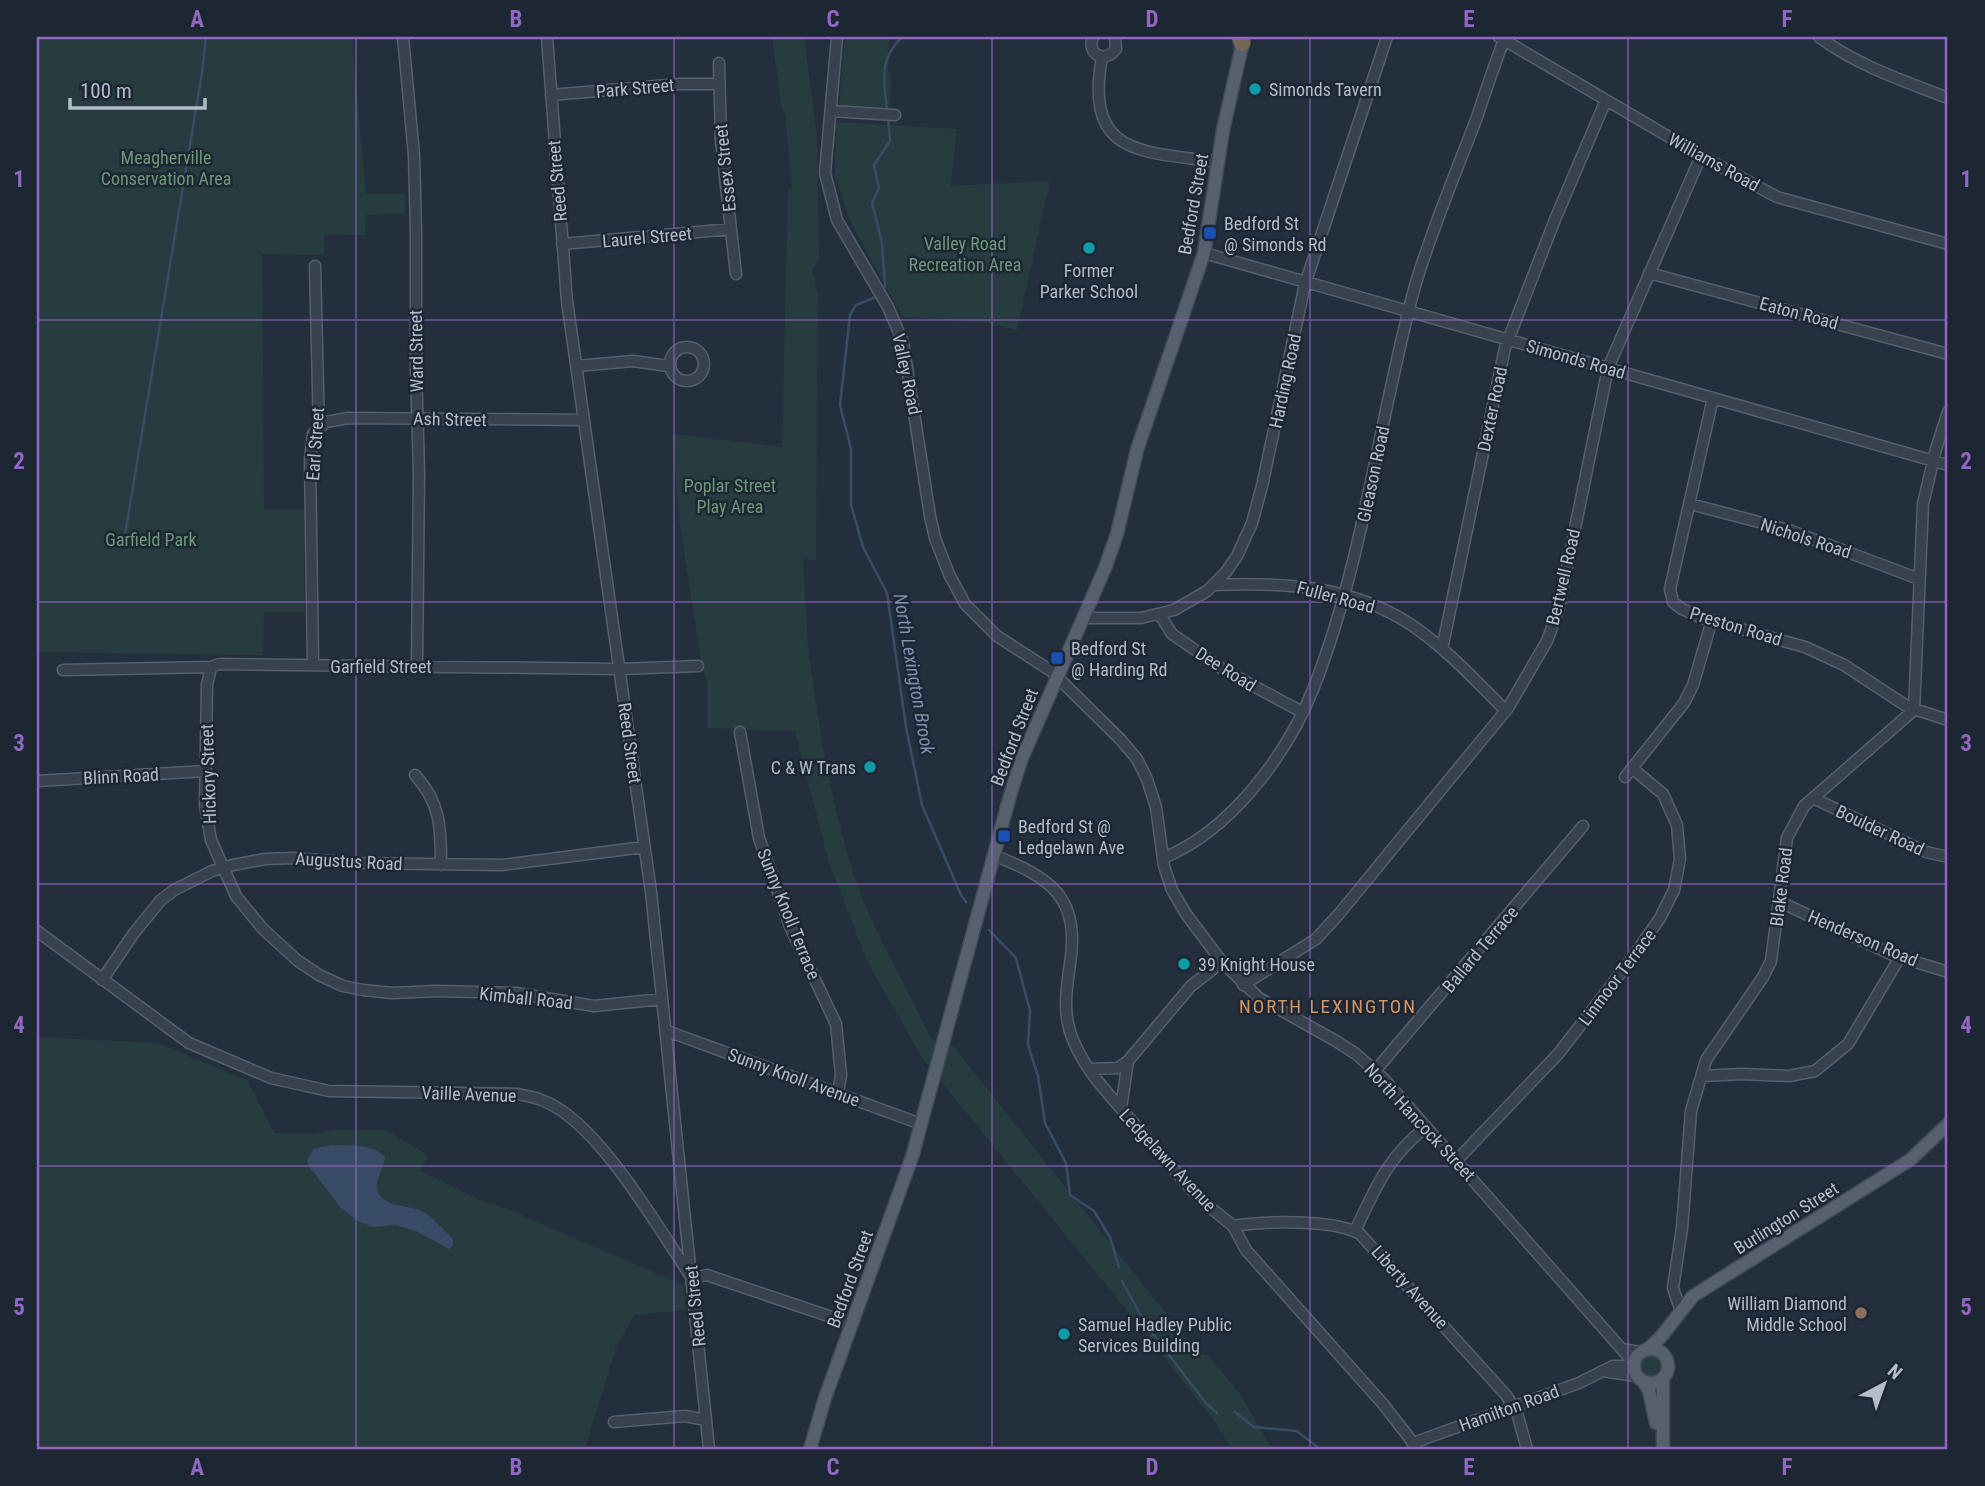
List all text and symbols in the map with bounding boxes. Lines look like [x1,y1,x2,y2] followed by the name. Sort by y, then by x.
[190,6,204,33] text: A
[510,6,522,33] text: B
[826,6,840,33] text: C
[1146,6,1159,33] text: D
[1463,6,1475,33] text: E
[1782,6,1793,33] text: F
[70,66,205,110] scale bar
[595,74,675,102] street label: Park Street
[80,79,132,103] text: 100 m
[1269,79,1382,100] place label: Simonds Tavern
[1247,81,1263,97] marker: Simonds Tavern
[710,123,740,213] street label: Essex Street
[1665,128,1763,196] street label: Williams Road
[543,139,571,223] street label: Reed Street
[101,147,231,189] park label: Meagherville Conservation Area
[1174,152,1212,256] street label: Bedford Street
[13,166,25,193] text: 1
[1960,166,1972,193] text: 1
[1224,213,1327,255] place label: Bedford St @ Simonds Rd
[601,223,693,251] street label: Laurel Street
[1202,225,1218,241] marker: Bedford St @ Simonds Rd
[909,233,1021,275] park label: Valley Road Recreation Area
[1081,240,1097,256] marker: Former Parker School
[1040,260,1138,302] place label: Former Parker School
[1757,292,1841,334] street label: Eaton Road
[405,310,427,392] street label: Ward Street
[888,331,926,417] street label: Valley Road
[1265,332,1305,430] street label: Harding Road
[1524,335,1628,383] street label: Simonds Road
[1473,365,1511,453] street label: Dexter Road
[302,407,328,481] street label: Earl Street
[413,408,487,430] street label: Ash Street
[1353,424,1393,524] street label: Gleason Road
[13,448,25,475] text: 2
[1960,448,1972,475] text: 2
[684,475,776,517] park label: Poplar Street Play Area
[1758,513,1854,563] street label: Nichols Road
[1542,527,1584,627] street label: Bertwell Road
[105,529,197,550] park label: Garfield Park
[1295,577,1377,617] street label: Fuller Road
[889,592,940,757] water label: North Lexington Brook
[1687,602,1785,650] street label: Preston Road
[1071,638,1167,680] place label: Bedford St @ Harding Rd
[1192,642,1260,696] street label: Dee Road
[1049,650,1065,666] marker: Bedford St @ Harding Rd
[330,656,432,677] street label: Garfield Street
[986,685,1042,789] street label: Bedford Street
[614,701,646,785] street label: Reed Street
[196,724,220,824] street label: Hickory Street
[13,730,25,757] text: 3
[1960,730,1972,757] text: 3
[771,757,856,778] place label: C & W Trans
[862,759,878,775] marker: C & W Trans
[83,764,159,788] street label: Blinn Road
[1833,800,1927,860] street label: Boulder Road
[1018,816,1125,858] place label: Bedford St @ Ledgelawn Ave
[996,828,1012,844] marker: Bedford St @ Ledgelawn Ave
[753,845,825,983] street label: Sunny Knoll Terrace
[1766,846,1796,928] street label: Blake Road
[295,848,403,874] street label: Augustus Road
[1438,902,1522,996] street label: Ballard Terrace
[1805,905,1921,971] street label: Henderson Road
[1574,925,1660,1029] street label: Linmoor Terrace
[1198,954,1315,975] place label: 39 Knight House
[1176,956,1192,972] marker: 39 Knight House
[478,983,574,1013] street label: Kimball Road
[1239,995,1417,1018] district label: NORTH LEXINGTON
[13,1012,25,1039] text: 4
[1960,1012,1972,1039] text: 4
[725,1043,863,1111] street label: Sunny Knoll Avenue
[1360,1059,1480,1185] street label: North Hancock Street
[421,1082,517,1106] street label: Vaille Avenue
[1115,1104,1221,1216] street label: Ledgelawn Avenue
[1730,1178,1842,1258] street label: Burlington Street
[823,1227,877,1331] street label: Bedford Street
[1367,1241,1453,1333] street label: Liberty Avenue
[680,1264,710,1348] street label: Reed Street
[1727,1293,1847,1335] place label: William Diamond Middle School
[13,1294,25,1321] text: 5
[1960,1294,1972,1321] text: 5
[1853,1305,1869,1321] marker: William Diamond Middle School
[1078,1314,1232,1356] place label: Samuel Hadley Public Services Building
[1056,1326,1072,1342] marker: Samuel Hadley Public Services Building
[1848,1350,1918,1420] north arrow
[1883,1359,1907,1384] text: N
[1456,1380,1562,1436] street label: Hamilton Road
[190,1454,204,1481] text: A
[510,1454,522,1481] text: B
[826,1454,840,1481] text: C
[1146,1454,1159,1481] text: D
[1463,1454,1475,1481] text: E
[1782,1454,1793,1481] text: F

